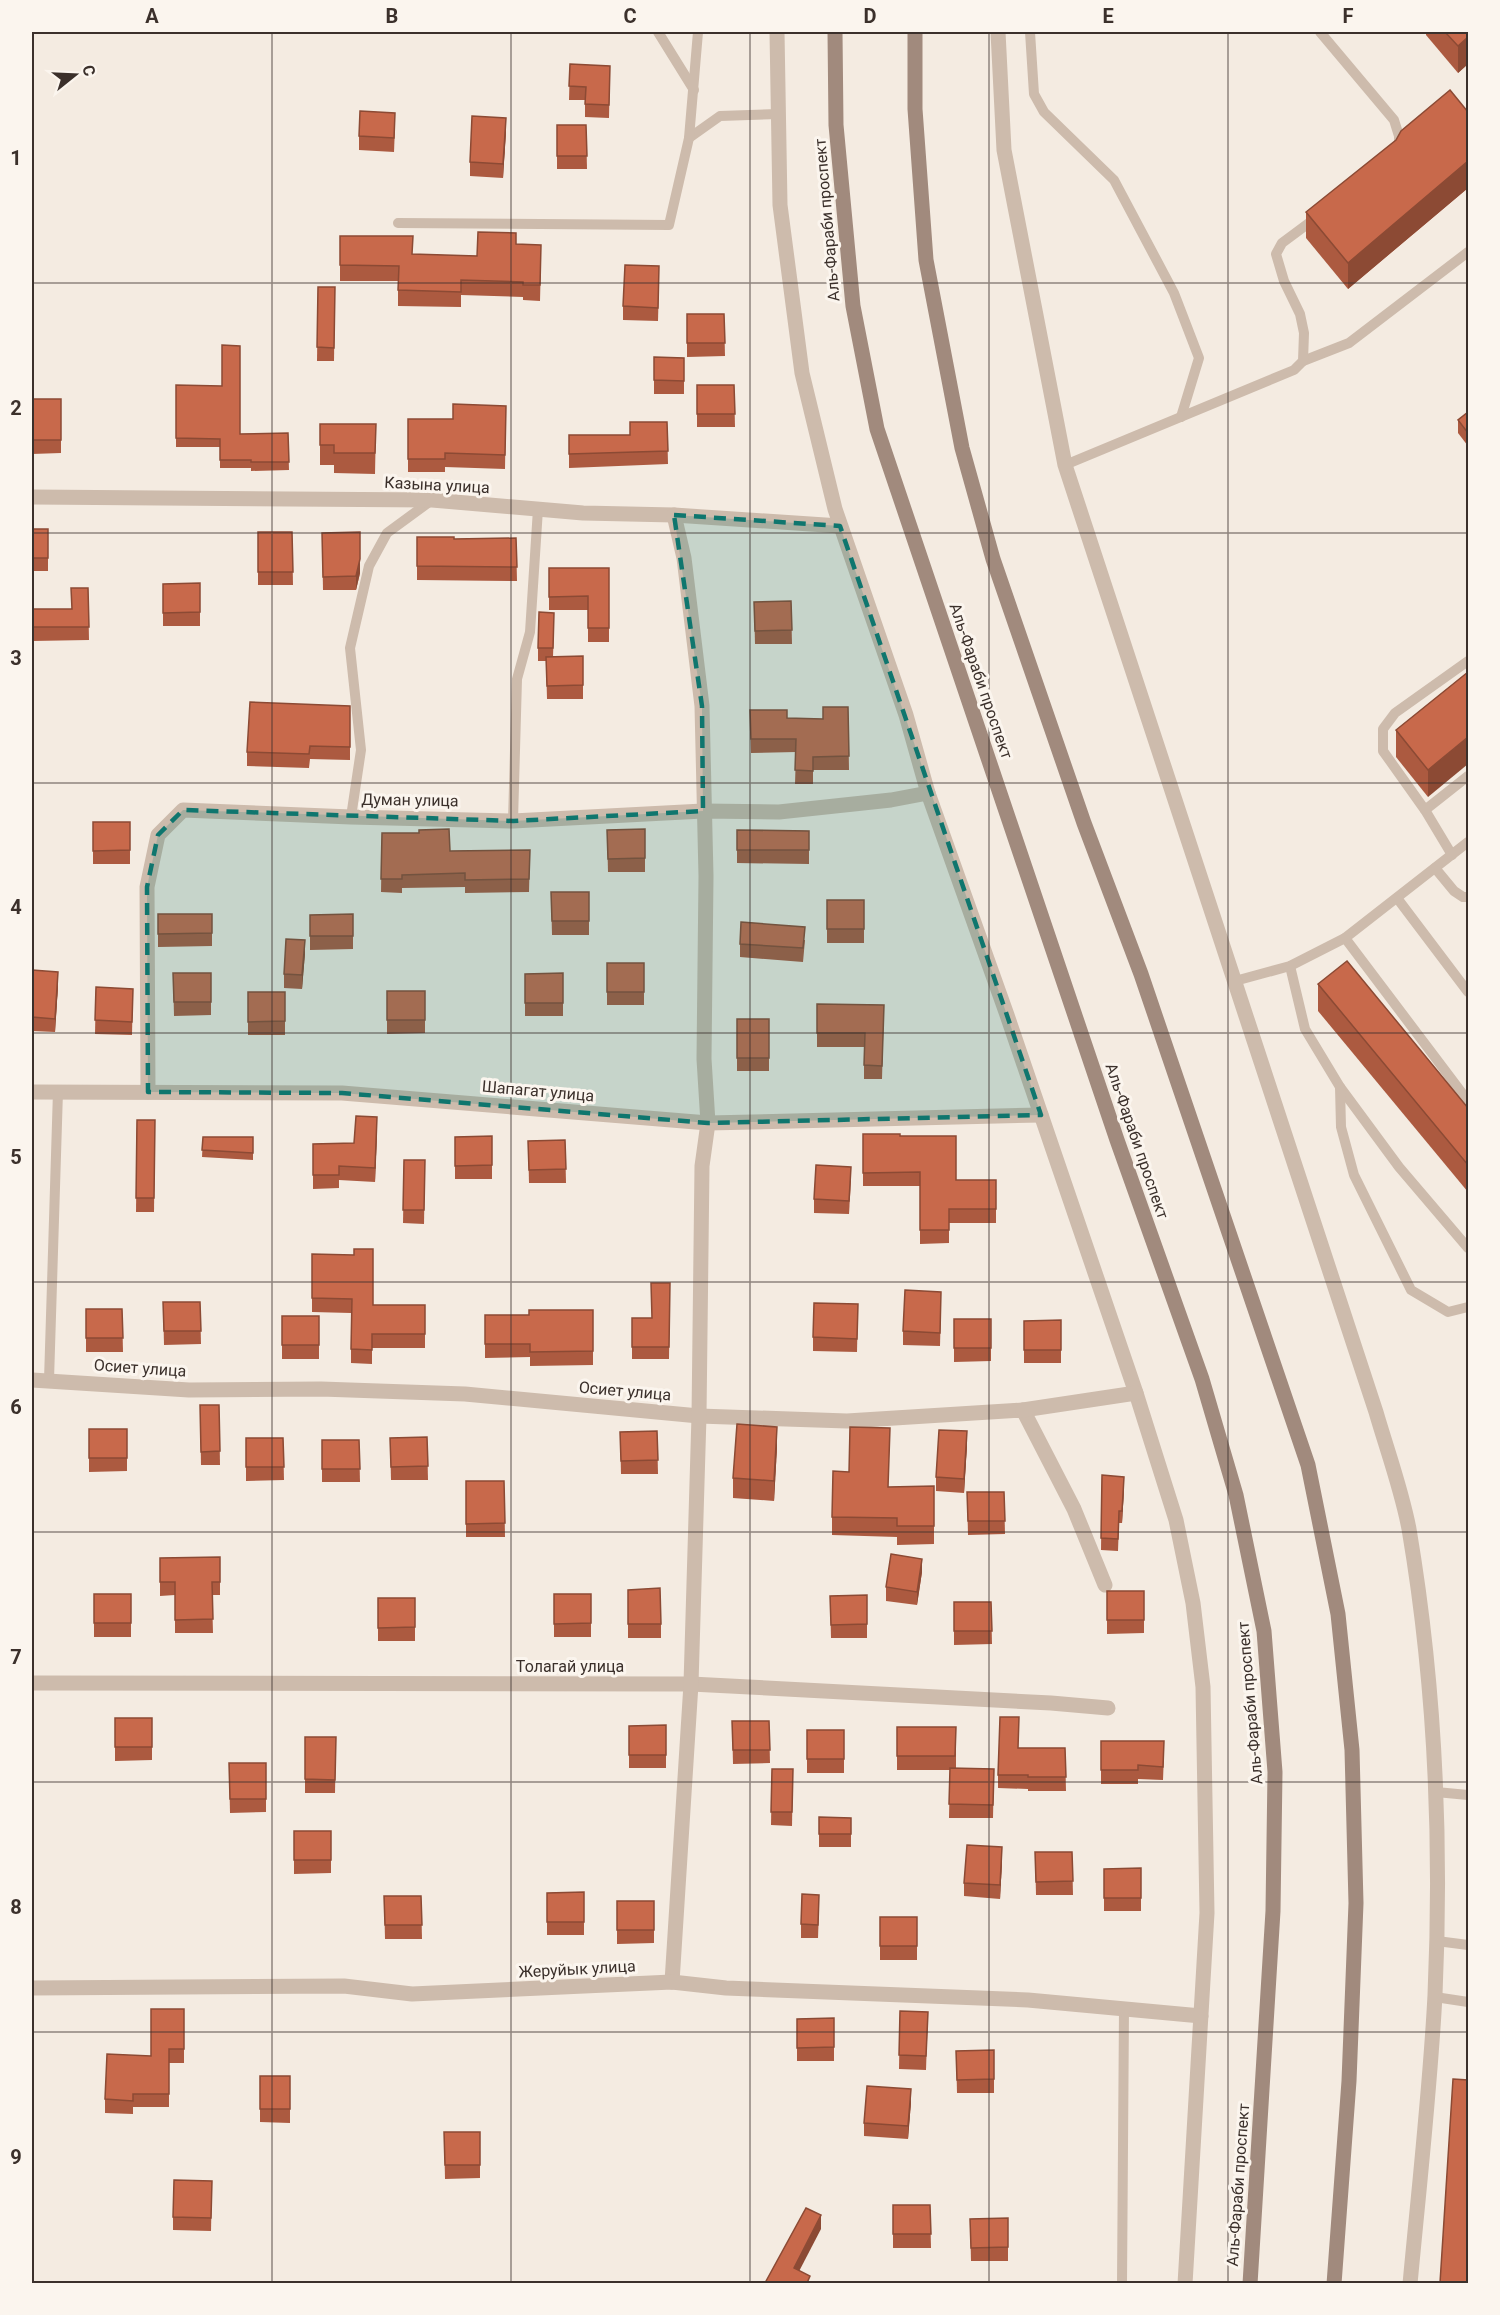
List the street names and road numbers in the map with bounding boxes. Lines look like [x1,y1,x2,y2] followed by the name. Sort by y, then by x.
[810,137,844,302] street label: Аль-Фараби проспект
[384,473,490,497] street label: Казына улица
[945,601,1017,762] street label: Аль-Фараби проспект
[361,790,459,810] street label: Думан улица
[1101,1061,1173,1222] street label: Аль-Фараби проспект
[481,1077,595,1105] street label: Шапагат улица
[93,1355,187,1381] street label: Осиет улица
[578,1378,672,1404] street label: Осиет улица
[1233,1620,1267,1785] street label: Аль-Фараби проспект
[516,1657,624,1676] street label: Толагай улица
[518,1956,636,1982] street label: Жеруйык улица
[1223,2103,1253,2267] street label: Аль-Фараби проспект

